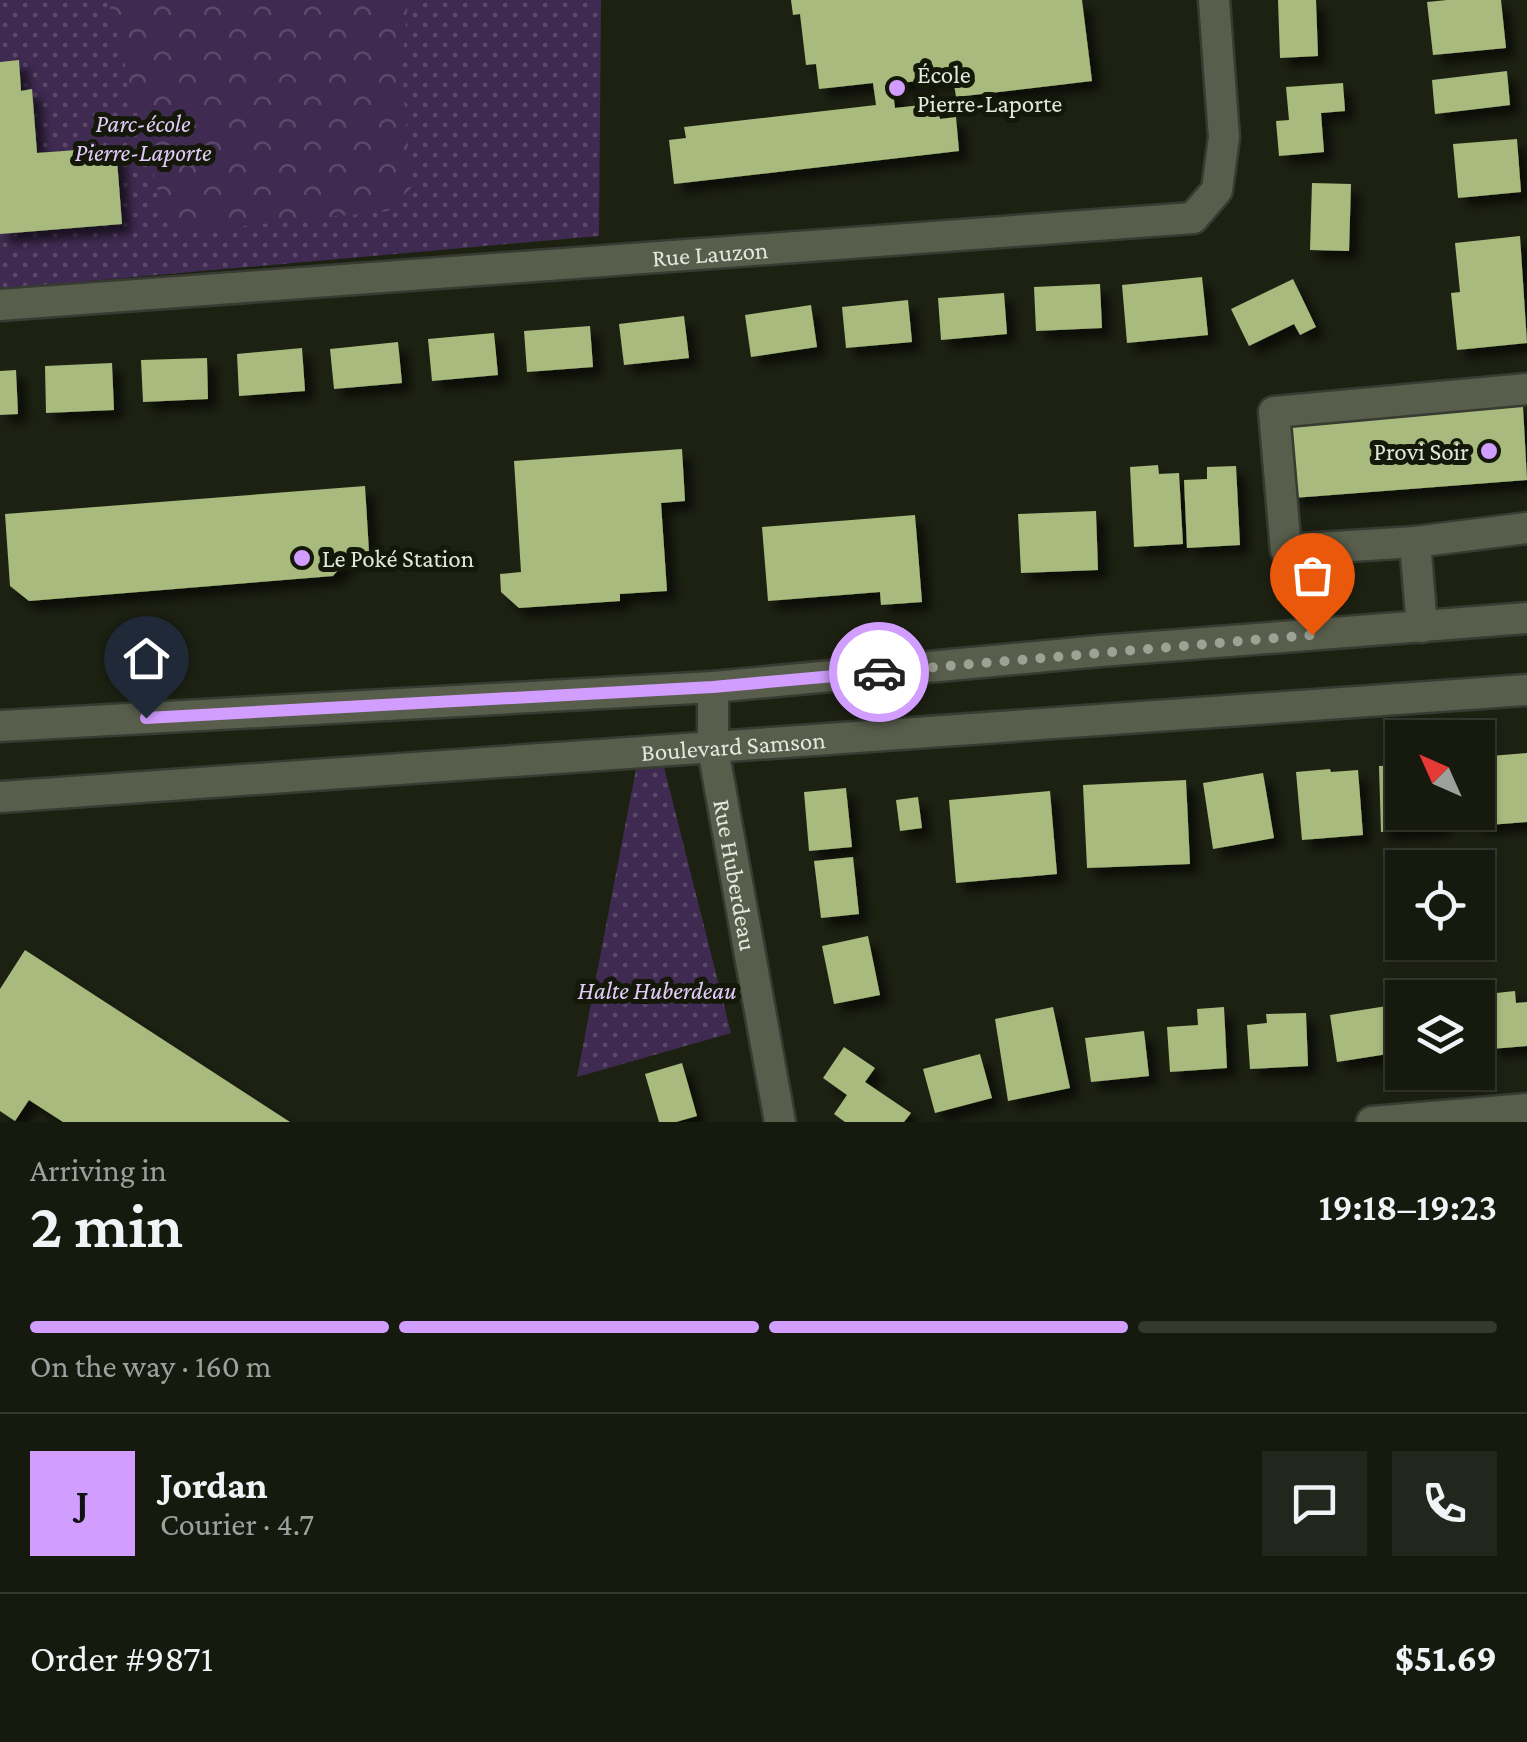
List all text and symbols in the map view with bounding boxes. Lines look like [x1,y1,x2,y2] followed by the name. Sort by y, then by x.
[917,61,1062,118] place label: École Pierre-Laporte
[886,77,908,99] marker: École Pierre-Laporte
[75,110,212,167] park label: Parc-école Pierre-Laporte
[651,236,769,271] street label: Rue Lauzon
[1373,438,1469,465] place label: Provi Soir
[1478,440,1500,462] marker: Provi Soir
[1270,533,1355,636] pin
[322,545,474,572] place label: Le Poké Station
[291,547,313,569] marker: Le Poké Station
[1285,548,1340,603] icon: bag
[104,616,189,719] pin
[829,622,929,722] courier
[119,631,174,686] icon: home
[852,645,907,700] icon: car
[1385,720,1495,830] north arrow
[1385,720,1495,1090] map controls
[640,726,826,766] street label: Boulevard Samson
[709,797,762,953] street label: Rue Huberdeau
[1385,850,1495,960] button: locate
[578,977,736,1004] park label: Halte Huberdeau
[1385,980,1495,1090] button: layers
[30,1152,167,1188] text: Arriving in
[1319,1186,1497,1228] text: 19:18–19:23
[30,1189,183,1261] text: 2 min
[30,1348,272,1384] text: On the way · 160 m
[1262,1451,1367,1556] button: chat
[1392,1451,1497,1556] button: phone
[160,1464,268,1506] text: Jordan
[76,1482,89,1524] text: J
[160,1506,314,1542] text: Courier · 4.7
[30,1637,213,1679] text: Order #9871
[1395,1637,1497,1679] text: $51.69

